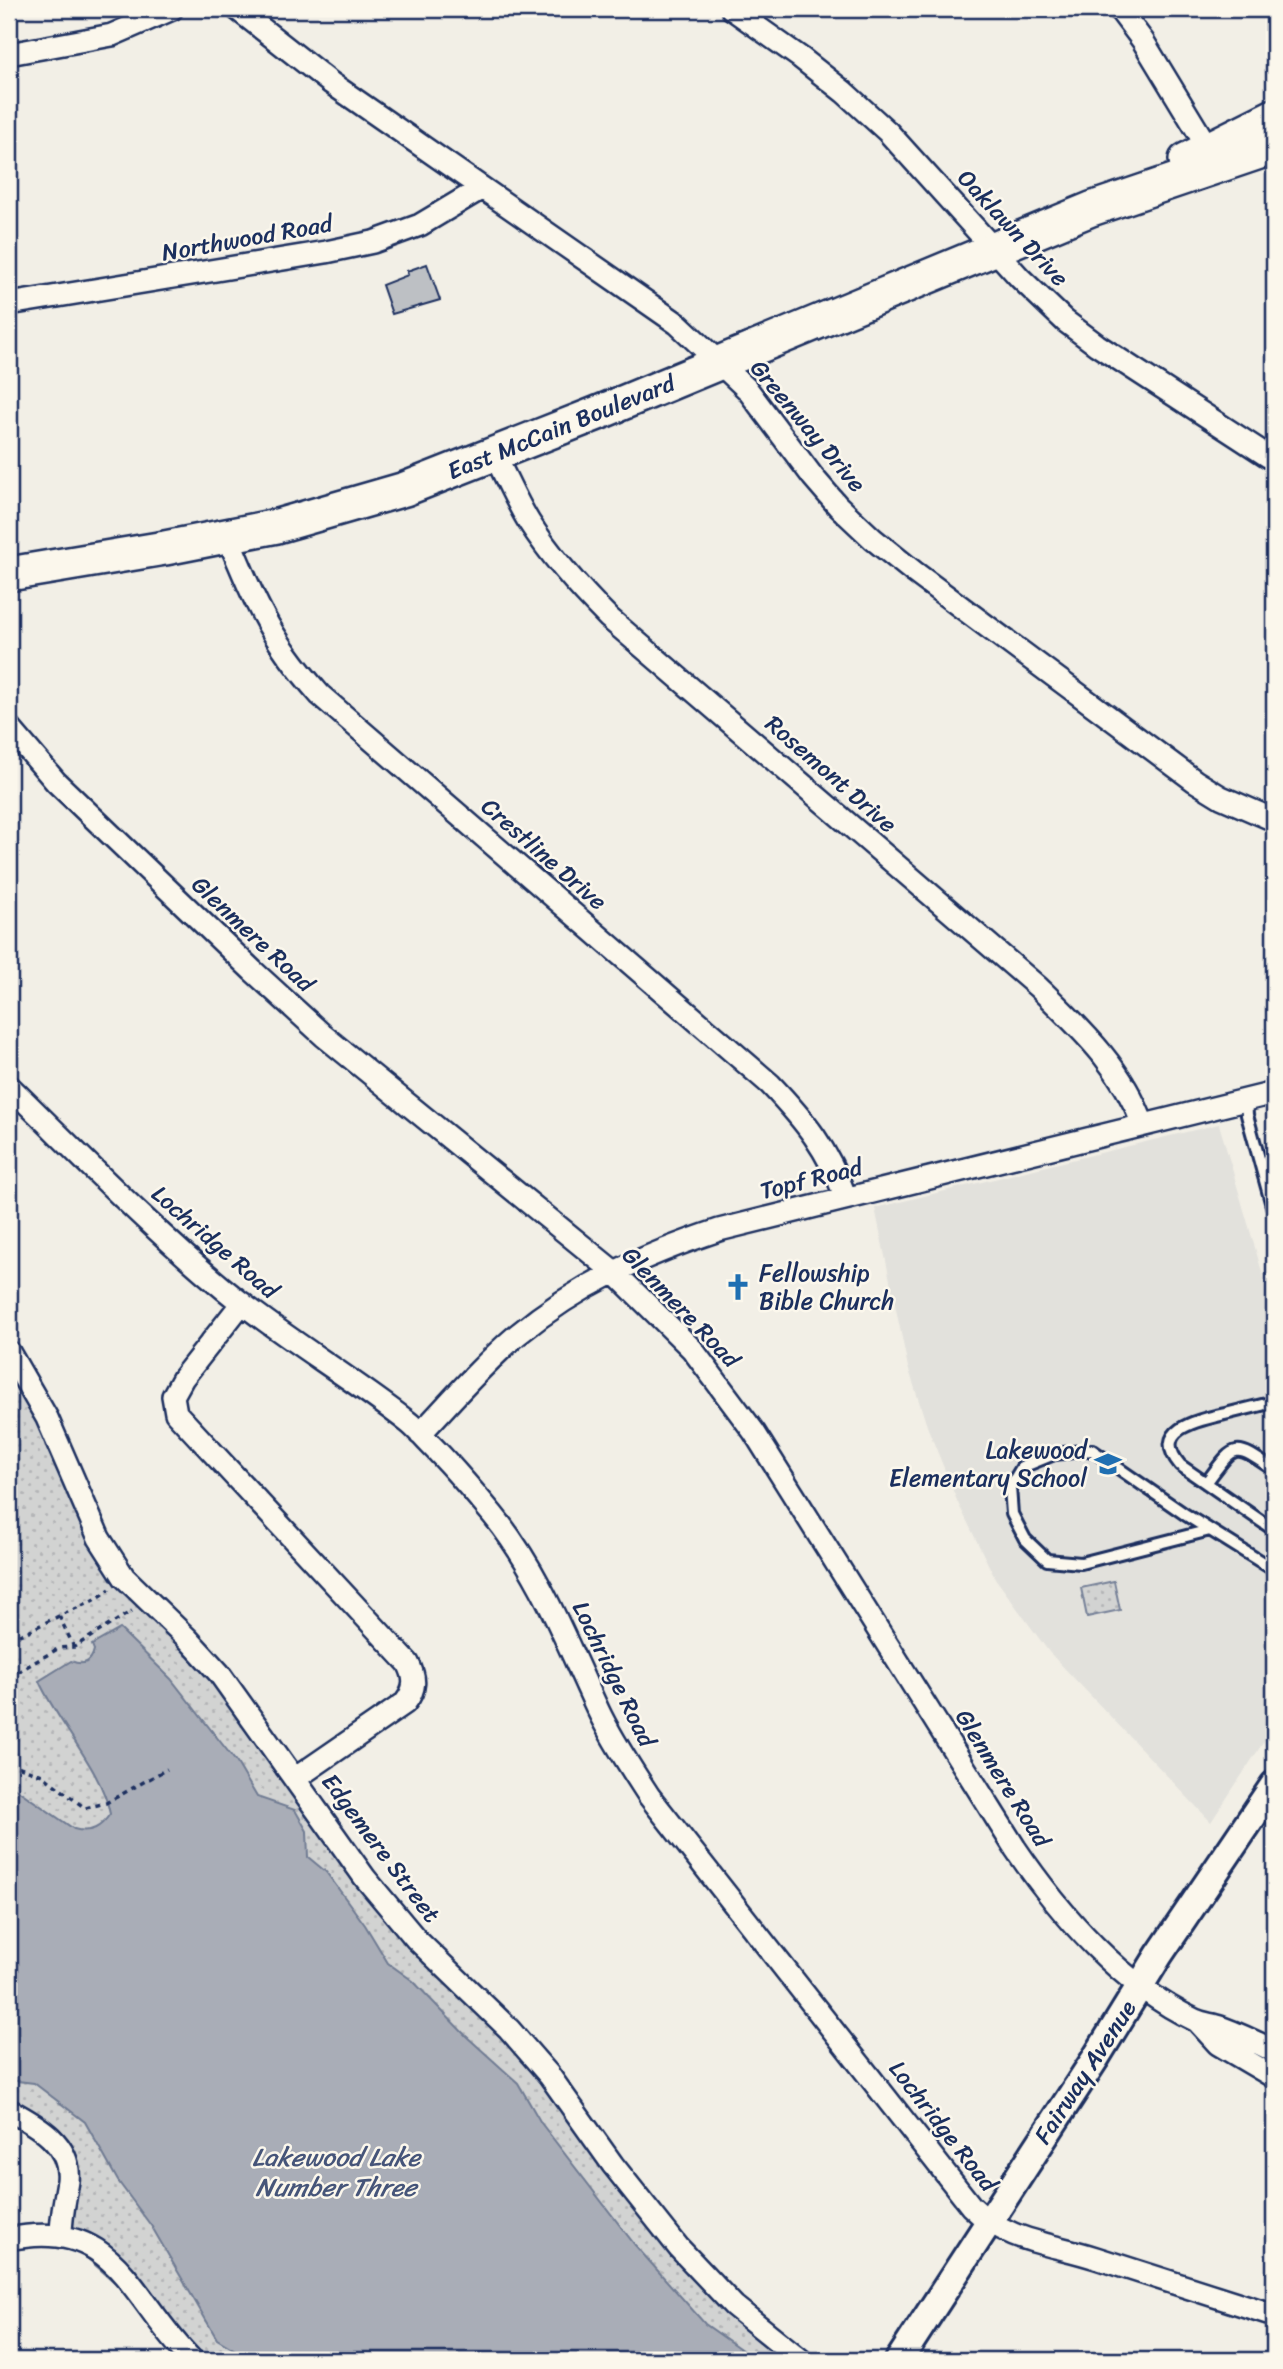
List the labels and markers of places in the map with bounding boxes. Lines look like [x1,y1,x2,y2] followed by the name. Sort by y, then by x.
[759,1252,894,1322] place label: Fellowship Bible Church
[723,1272,753,1302] church icon: Fellowship Bible Church
[889,1429,1088,1499] place label: Lakewood Elementary School
[1093,1449,1123,1479] school or university icon: Lakewood Elementary School

